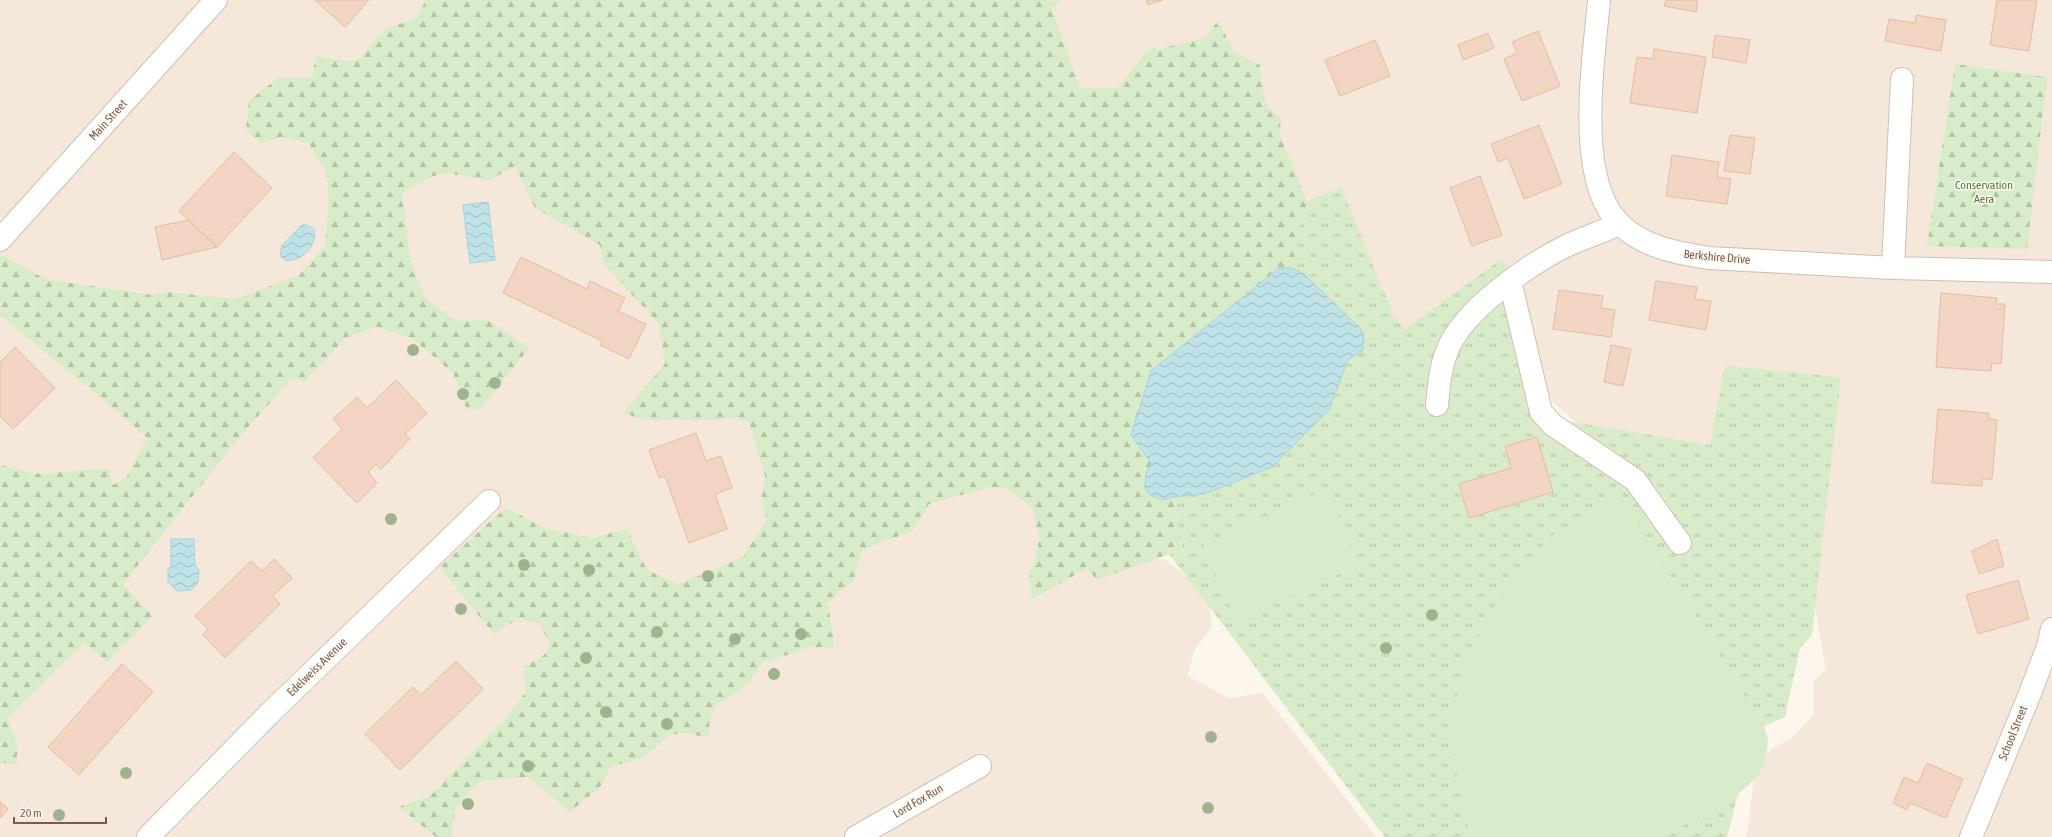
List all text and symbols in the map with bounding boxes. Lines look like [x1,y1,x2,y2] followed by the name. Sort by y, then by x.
[86,96,130,143] street label: Main Street
[1955,178,2013,206] park label: Conservation Aera
[1683,247,1751,267] street label: Berkshire Drive
[284,635,350,699] street label: Edelweiss Avenue
[1996,703,2031,762] street label: School Street
[891,781,945,821] street label: Lord Fox Run
[14,799,106,825] scale bar
[20,806,42,820] text: 20 m

